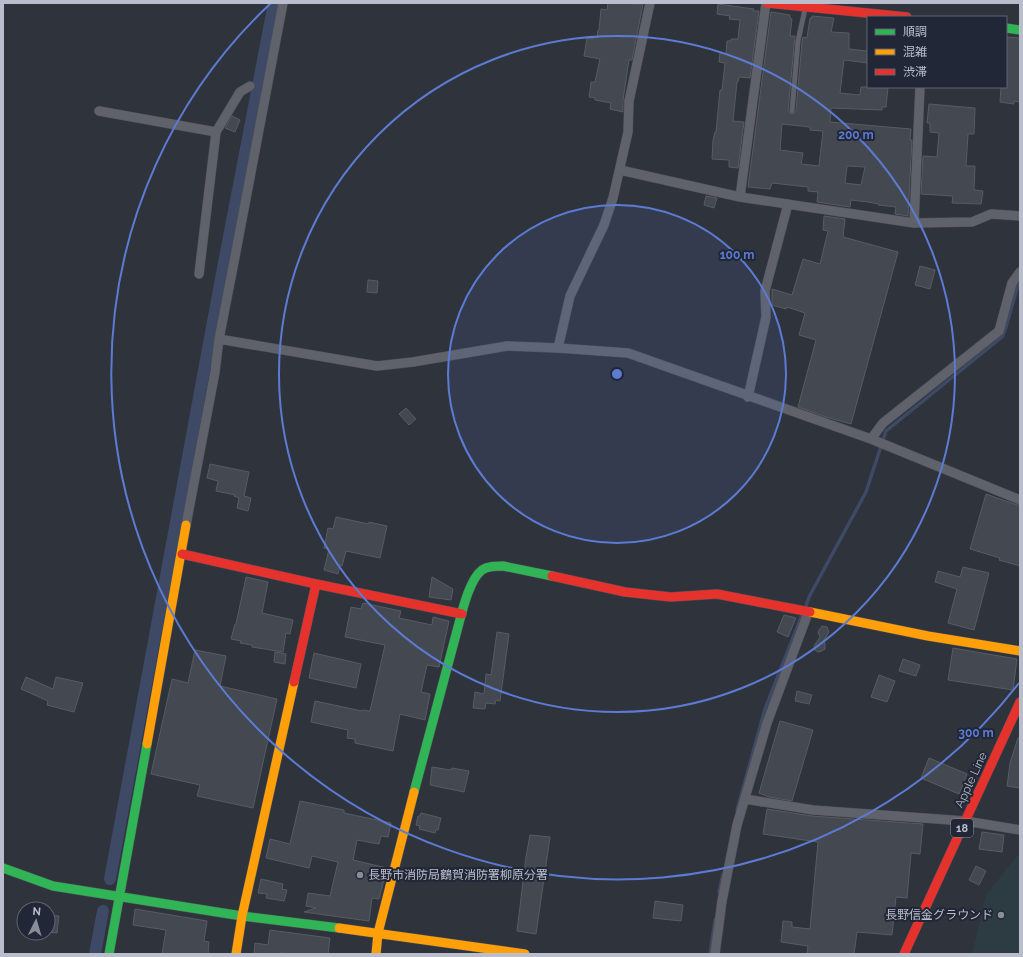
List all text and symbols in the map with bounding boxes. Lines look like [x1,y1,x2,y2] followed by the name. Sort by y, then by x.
[867,16,1007,88] legend
[903,25,927,39] text: 順調
[903,45,927,59] text: 混雑
[903,65,927,79] text: 渋滞
[838,128,874,142] text: 200 m
[720,248,754,262] text: 100 m
[610,367,624,381] centre of rings
[958,726,994,740] text: 300 m
[952,750,990,810] street label: Apple Line
[951,819,973,837] road number: 18
[368,868,548,882] place label: 長野市消防局鶴賀消防署柳原分署
[355,870,365,880] marker: 長野市消防局鶴賀消防署柳原分署
[16,901,56,941] north arrow
[32,905,42,918] text: N
[885,908,993,922] place label: 長野信金グラウンド
[996,910,1006,920] marker: 長野信金グラウンド

